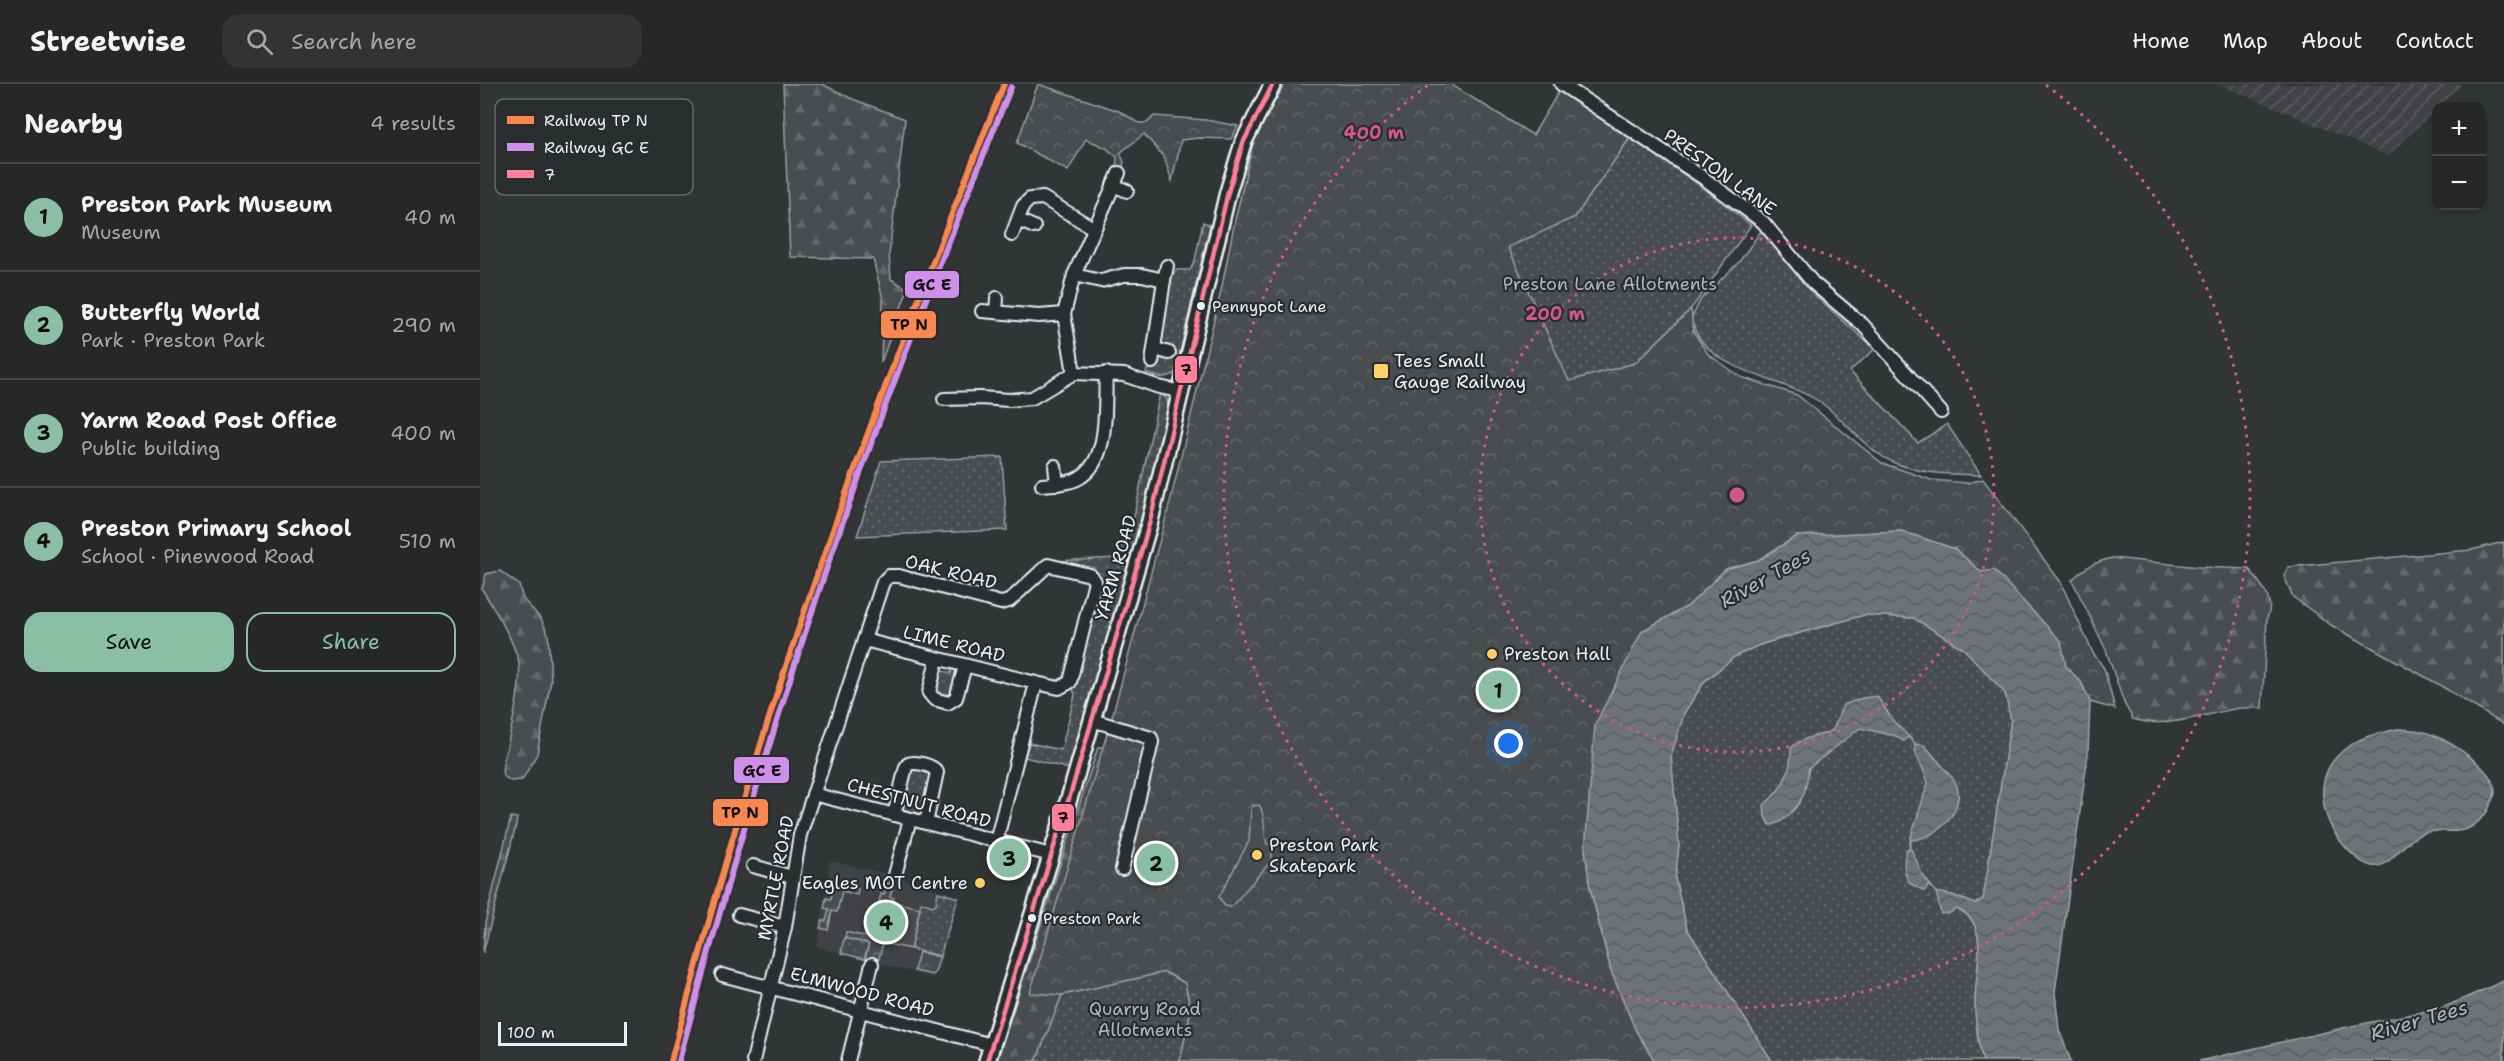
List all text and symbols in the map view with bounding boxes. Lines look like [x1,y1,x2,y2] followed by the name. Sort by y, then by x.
[222,14,642,68] search box
[30,22,186,60] text: Streetwise
[243,25,276,58] icon: search
[291,27,417,56] text: Search here
[2132,27,2190,55] text: Home
[2223,27,2268,55] text: Map
[2301,27,2362,55] text: About
[2395,27,2474,55] text: Contact
[495,99,693,195] legend
[2432,102,2486,210] map controls
[2432,102,2486,156] button: +
[24,106,123,141] text: Nearby
[370,110,456,136] text: 4 results
[544,110,648,131] text: Railway TP N
[1344,121,1405,145] text: 400 m
[1659,123,1781,221] street label: PRESTON LANE
[544,137,649,158] text: Railway GC E
[2432,156,2486,210] button: −
[544,164,555,185] text: 7
[81,190,332,219] text: Preston Park Museum
[39,204,48,230] text: 1
[404,204,456,230] text: 40 m
[81,219,161,245] text: Museum
[904,270,960,299] line badge: GC E
[1503,272,1717,296] park label: Preston Lane Allotments
[913,274,951,295] text: GC E
[1212,296,1327,317] place label: Pennypot Lane
[81,298,260,327] text: Butterfly World
[1195,300,1207,312] marker: Pennypot Lane
[1525,302,1586,326] text: 200 m
[880,310,937,339] line badge: TP N
[37,312,51,338] text: 2
[391,312,456,338] text: 290 m
[890,314,928,335] text: TP N
[81,327,266,353] text: Park · Preston Park
[1394,349,1526,394] place label: Tees Small Gauge Railway
[1174,355,1198,384] line badge: 7
[1180,359,1192,380] text: 7
[1372,362,1390,380] marker: Tees Small Gauge Railway
[81,406,337,435] text: Yarm Road Post Office
[37,420,51,446] text: 3
[390,420,456,446] text: 400 m
[81,435,220,461] text: Public building
[1727,485,1747,505] centre of rings
[1089,512,1143,624] street label: YARM ROAD
[81,514,351,543] text: Preston Primary School
[37,528,51,554] text: 4
[399,528,456,554] text: 510 m
[1715,542,1815,614] water label: River Tees
[81,543,314,569] text: School · Pinewood Road
[903,549,1000,595] street label: OAK ROAD
[24,612,234,672] button: Save
[246,612,456,672] button: Share
[901,620,1008,668] street label: LIME ROAD
[1504,642,1611,666] place label: Preston Hall
[1485,647,1499,661] marker: Preston Hall
[1478,668,1518,712] pin: 1
[1494,729,1523,758] your location
[733,756,790,784] line badge: GC E
[743,760,781,781] text: GC E
[844,772,994,834] street label: CHESTNUT ROAD
[712,798,769,827] line badge: TP N
[721,802,759,823] text: TP N
[1051,803,1075,832] line badge: 7
[1057,807,1069,828] text: 7
[752,813,800,942] street label: MYRTLE ROAD
[1269,833,1379,878] place label: Preston Park Skatepark
[990,836,1028,880] pin: 3
[1136,840,1176,886] pin: 2
[1250,848,1264,862] marker: Preston Park Skatepark
[802,871,968,895] place label: Eagles MOT Centre
[973,876,987,890] marker: Eagles MOT Centre
[866,900,906,944] pin: 4
[1043,908,1141,929] place label: Preston Park
[1026,912,1038,924] marker: Preston Park
[787,961,937,1023] street label: ELMWOOD ROAD
[2367,994,2471,1046] water label: River Tees
[1089,997,1201,1042] park label: Quarry Road Allotments
[498,1019,627,1046] scale bar
[507,1022,555,1043] text: 100 m

